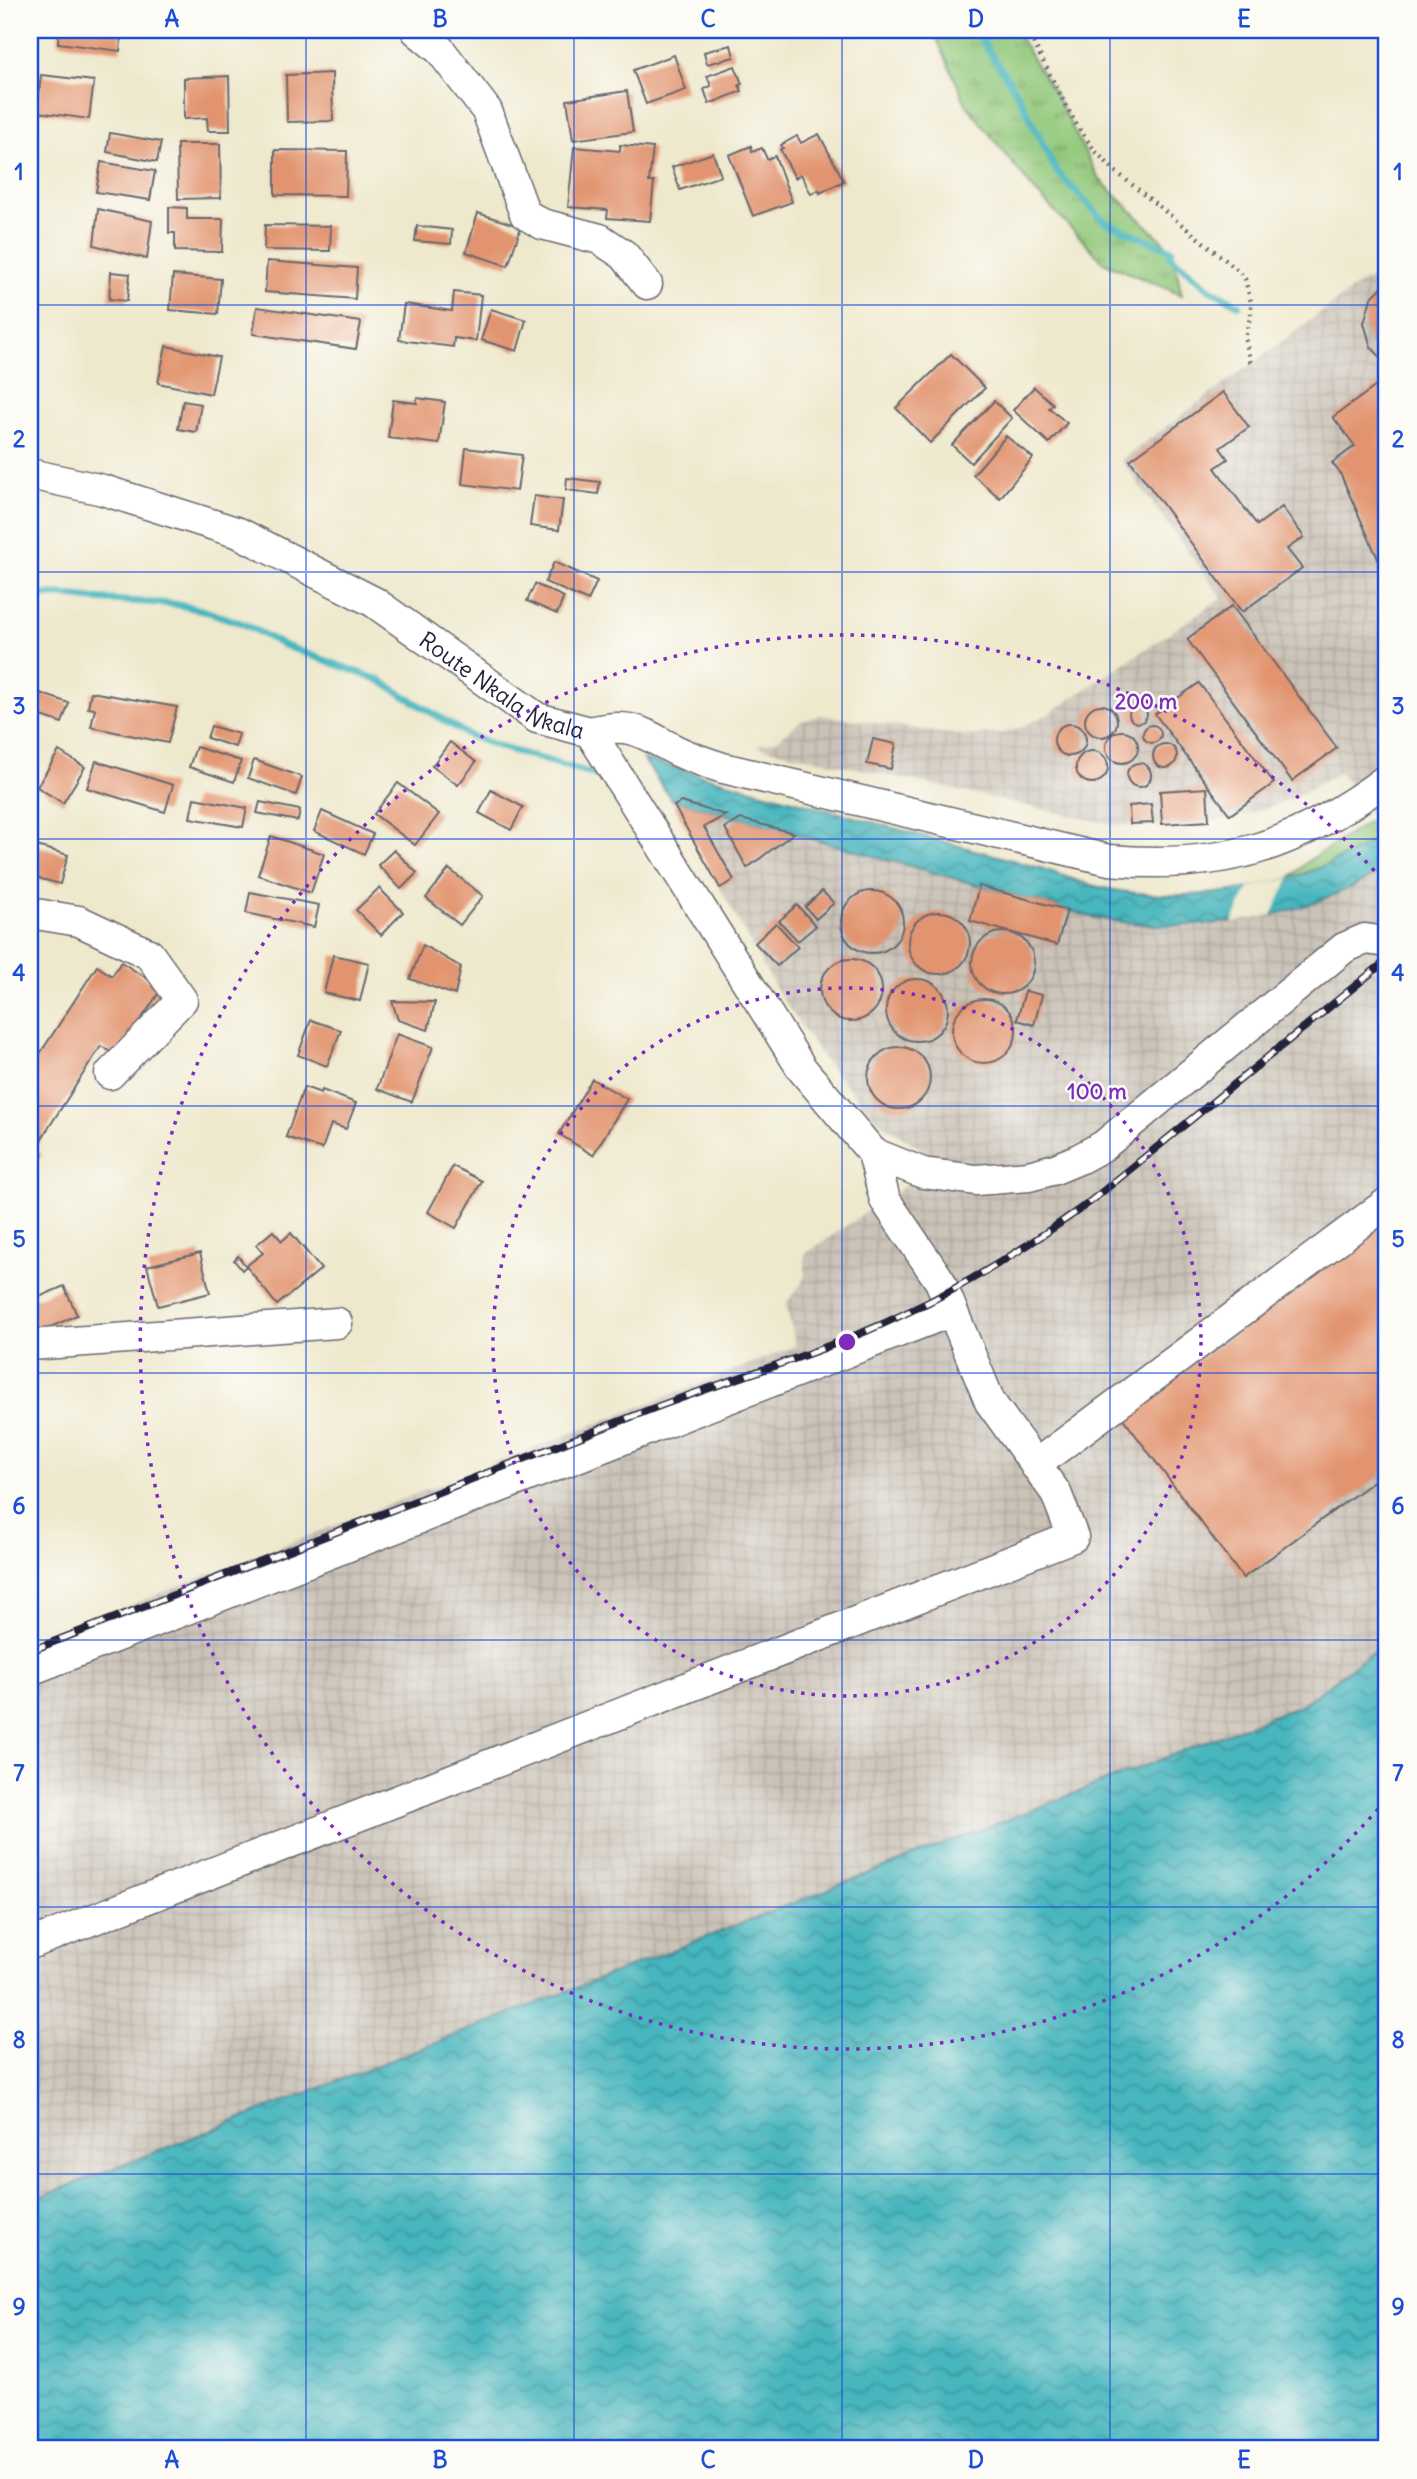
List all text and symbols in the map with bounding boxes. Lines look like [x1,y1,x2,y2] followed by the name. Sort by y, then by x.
[165,4,180,33] text: A
[432,4,448,33] text: B
[700,4,716,33] text: C
[968,4,984,33] text: D
[1237,4,1251,33] text: E
[14,157,24,186] text: 1
[1393,157,1403,186] text: 1
[13,424,26,453] text: 2
[1392,424,1405,453] text: 2
[414,625,588,744] street label: Route Nkala Nkala
[1115,688,1178,715] text: 200 m
[12,691,26,720] text: 3
[1391,691,1405,720] text: 3
[12,958,26,987] text: 4
[1391,958,1405,987] text: 4
[1067,1078,1127,1105] text: 100 m
[12,1224,26,1253] text: 5
[1391,1224,1405,1253] text: 5
[835,1330,859,1354] centre of rings
[12,1491,26,1520] text: 6
[1391,1491,1405,1520] text: 6
[13,1758,25,1787] text: 7
[1392,1758,1404,1787] text: 7
[12,2025,26,2054] text: 8
[1391,2025,1405,2054] text: 8
[12,2292,26,2321] text: 9
[1391,2292,1405,2321] text: 9
[165,2445,180,2474] text: A
[432,2445,448,2474] text: B
[700,2445,716,2474] text: C
[968,2445,984,2474] text: D
[1237,2445,1251,2474] text: E

